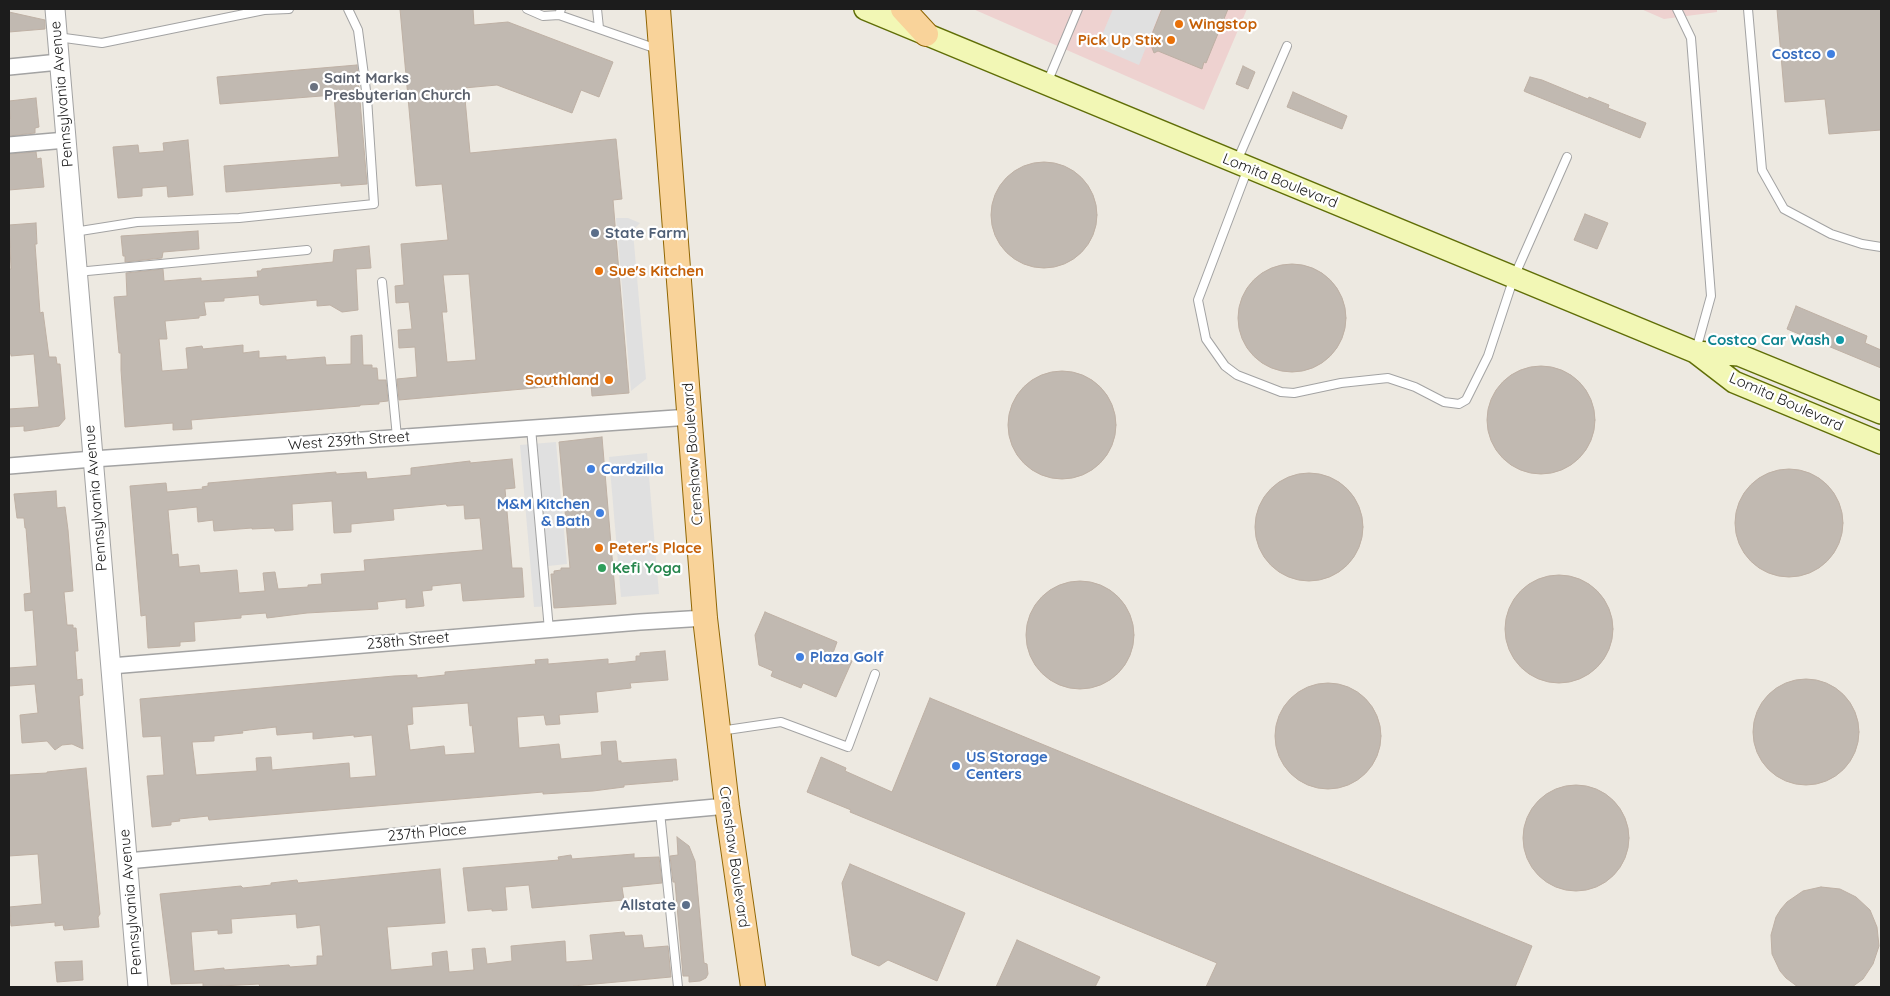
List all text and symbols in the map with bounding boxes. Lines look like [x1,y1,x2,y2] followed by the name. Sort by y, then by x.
[1189,15,1257,33] place label: Wingstop
[1173,18,1185,30] marker: Wingstop
[47,20,77,168] street label: Pennsylvania Avenue
[1078,31,1161,49] place label: Pick Up Stix
[1165,34,1177,46] marker: Pick Up Stix
[1772,45,1821,63] place label: Costco
[1825,48,1837,60] marker: Costco
[324,69,471,104] place label: Saint Marks Presbyterian Church
[308,81,320,93] marker: Saint Marks Presbyterian Church
[1220,150,1340,212] street label: Lomita Boulevard
[605,224,687,242] place label: State Farm
[589,227,601,239] marker: State Farm
[609,262,704,280] place label: Sue's Kitchen
[593,265,605,277] marker: Sue's Kitchen
[1708,331,1830,349] place label: Costco Car Wash
[1834,334,1846,346] marker: Costco Car Wash
[1726,369,1846,435] street label: Lomita Boulevard
[525,371,599,389] place label: Southland
[603,374,615,386] marker: Southland
[679,382,707,526] street label: Crenshaw Boulevard
[81,424,111,572] street label: Pennsylvania Avenue
[287,428,411,454] street label: West 239th Street
[601,460,664,478] place label: Cardzilla
[585,463,597,475] marker: Cardzilla
[497,495,590,530] place label: M&M Kitchen & Bath
[594,507,606,519] marker: M&M Kitchen & Bath
[609,539,702,557] place label: Peter's Place
[593,542,605,554] marker: Peter's Place
[612,559,681,577] place label: Kefi Yoga
[596,562,608,574] marker: Kefi Yoga
[366,628,450,654] street label: 238th Street
[810,648,884,666] place label: Plaza Golf
[794,651,806,663] marker: Plaza Golf
[966,748,1048,783] place label: US Storage Centers
[950,760,962,772] marker: US Storage Centers
[715,785,753,929] street label: Crenshaw Boulevard
[387,821,467,845] street label: 237th Place
[116,828,146,976] street label: Pennsylvania Avenue
[621,896,676,914] place label: Allstate
[680,899,692,911] marker: Allstate

